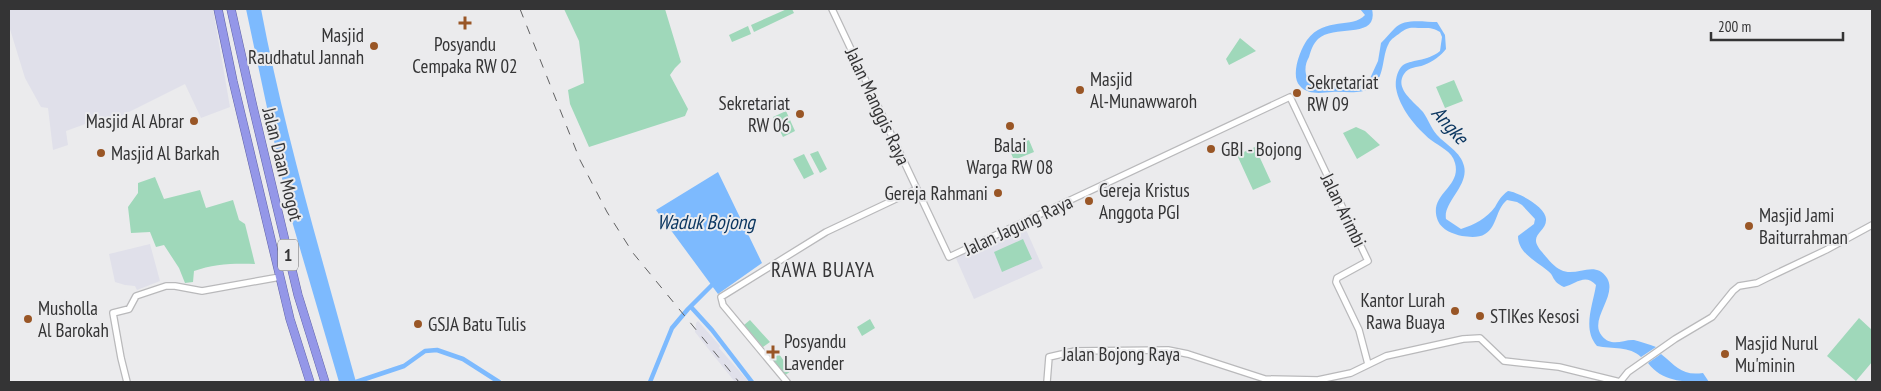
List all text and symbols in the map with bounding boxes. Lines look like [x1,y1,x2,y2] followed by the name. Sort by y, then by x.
[1711,10,1844,42] scale bar
[458,16,472,30] marker: Posyandu Cempaka RW 02
[1718,17,1751,36] text: 200 m
[248,23,364,69] place label: Masjid Raudhatul Jannah
[412,32,518,78] place label: Posyandu Cempaka RW 02
[368,40,380,52] marker: Masjid Raudhatul Jannah
[840,42,916,169] street label: Jalan Manggis Raya
[1090,67,1197,113] place label: Masjid Al-Munawwaroh
[1307,70,1379,116] place label: Sekretariat RW 09
[1074,84,1086,96] marker: Masjid Al-Munawwaroh
[1291,87,1303,99] marker: Sekretariat RW 09
[719,91,791,137] place label: Sekretariat RW 06
[1426,100,1475,151] water label: Angke
[257,104,309,224] street label: Jalan Daan Mogot
[794,108,806,120] marker: Sekretariat RW 06
[86,109,185,133] place label: Masjid Al Abrar
[188,115,200,127] marker: Masjid Al Abrar
[1004,120,1016,132] marker: Balai Warga RW 08
[967,133,1053,179] place label: Balai Warga RW 08
[1221,137,1302,161] place label: GBI - Bojong
[111,141,220,165] place label: Masjid Al Barkah
[1205,143,1217,155] marker: GBI - Bojong
[95,147,107,159] marker: Masjid Al Barkah
[1315,168,1372,251] street label: Jalan Arimbi
[1099,178,1190,224] place label: Gereja Kristus Anggota PGI
[885,181,988,205] place label: Gereja Rahmani
[992,187,1004,199] marker: Gereja Rahmani
[959,189,1076,261] street label: Jalan Jagung Raya
[1083,195,1095,207] marker: Gereja Kristus Anggota PGI
[1759,203,1848,249] place label: Masjid Jami Baiturrahman
[657,209,756,235] water label: Waduk Bojong
[1743,220,1755,232] marker: Masjid Jami Baiturrahman
[278,240,298,270] road number: 1
[771,256,875,283] district label: RAWA BUAYA
[1361,288,1445,334] place label: Kantor Lurah Rawa Buaya
[38,296,109,342] place label: Musholla Al Barokah
[1490,304,1580,328] place label: STIKes Kesosi
[1449,305,1461,317] marker: Kantor Lurah Rawa Buaya
[1474,310,1486,322] marker: STIKes Kesosi
[428,312,526,336] place label: GSJA Batu Tulis
[22,313,34,325] marker: Musholla Al Barokah
[412,318,424,330] marker: GSJA Batu Tulis
[784,329,846,375] place label: Posyandu Lavender
[1735,331,1819,377] place label: Masjid Nurul Mu'minin
[1061,342,1180,366] street label: Jalan Bojong Raya
[766,345,780,359] marker: Posyandu Lavender
[1719,348,1731,360] marker: Masjid Nurul Mu'minin

